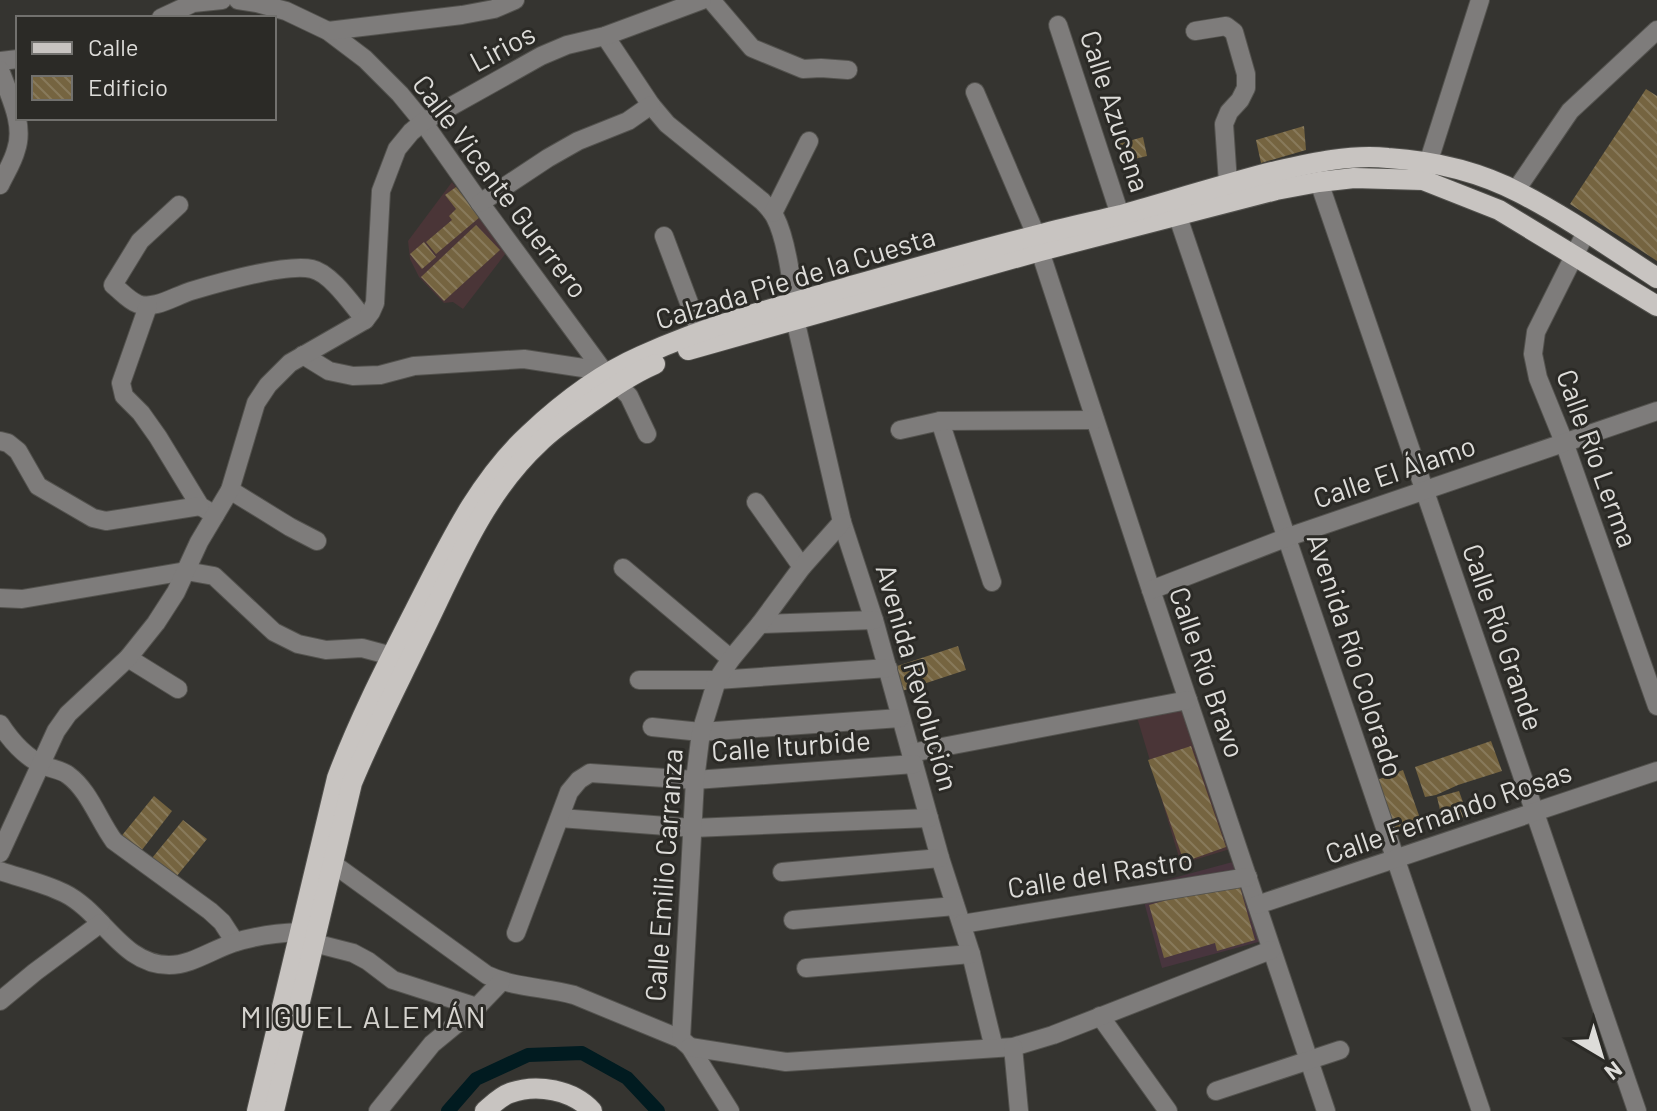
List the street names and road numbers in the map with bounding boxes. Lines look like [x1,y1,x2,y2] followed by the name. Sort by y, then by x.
[464,16,540,78] street label: Lirios
[1074,26,1158,196] street label: Calle Azucena
[406,68,596,304] street label: Calle Vicente Guerrero
[651,218,939,336] street label: Calzada Pie de la Cuesta
[1550,364,1646,552] street label: Calle Río Lerma
[1308,427,1480,515] street label: Calle El Álamo
[1301,529,1411,781] street label: Avenida Río Colorado
[1456,539,1552,735] street label: Calle Río Grande
[869,560,967,794] street label: Avenida Revolución
[1163,582,1253,762] street label: Calle Río Bravo
[710,722,872,768] street label: Calle Iturbide
[637,747,689,1003] street label: Calle Emilio Carranza
[1320,754,1576,870] street label: Calle Fernando Rosas
[1005,842,1195,904] street label: Calle del Rastro

